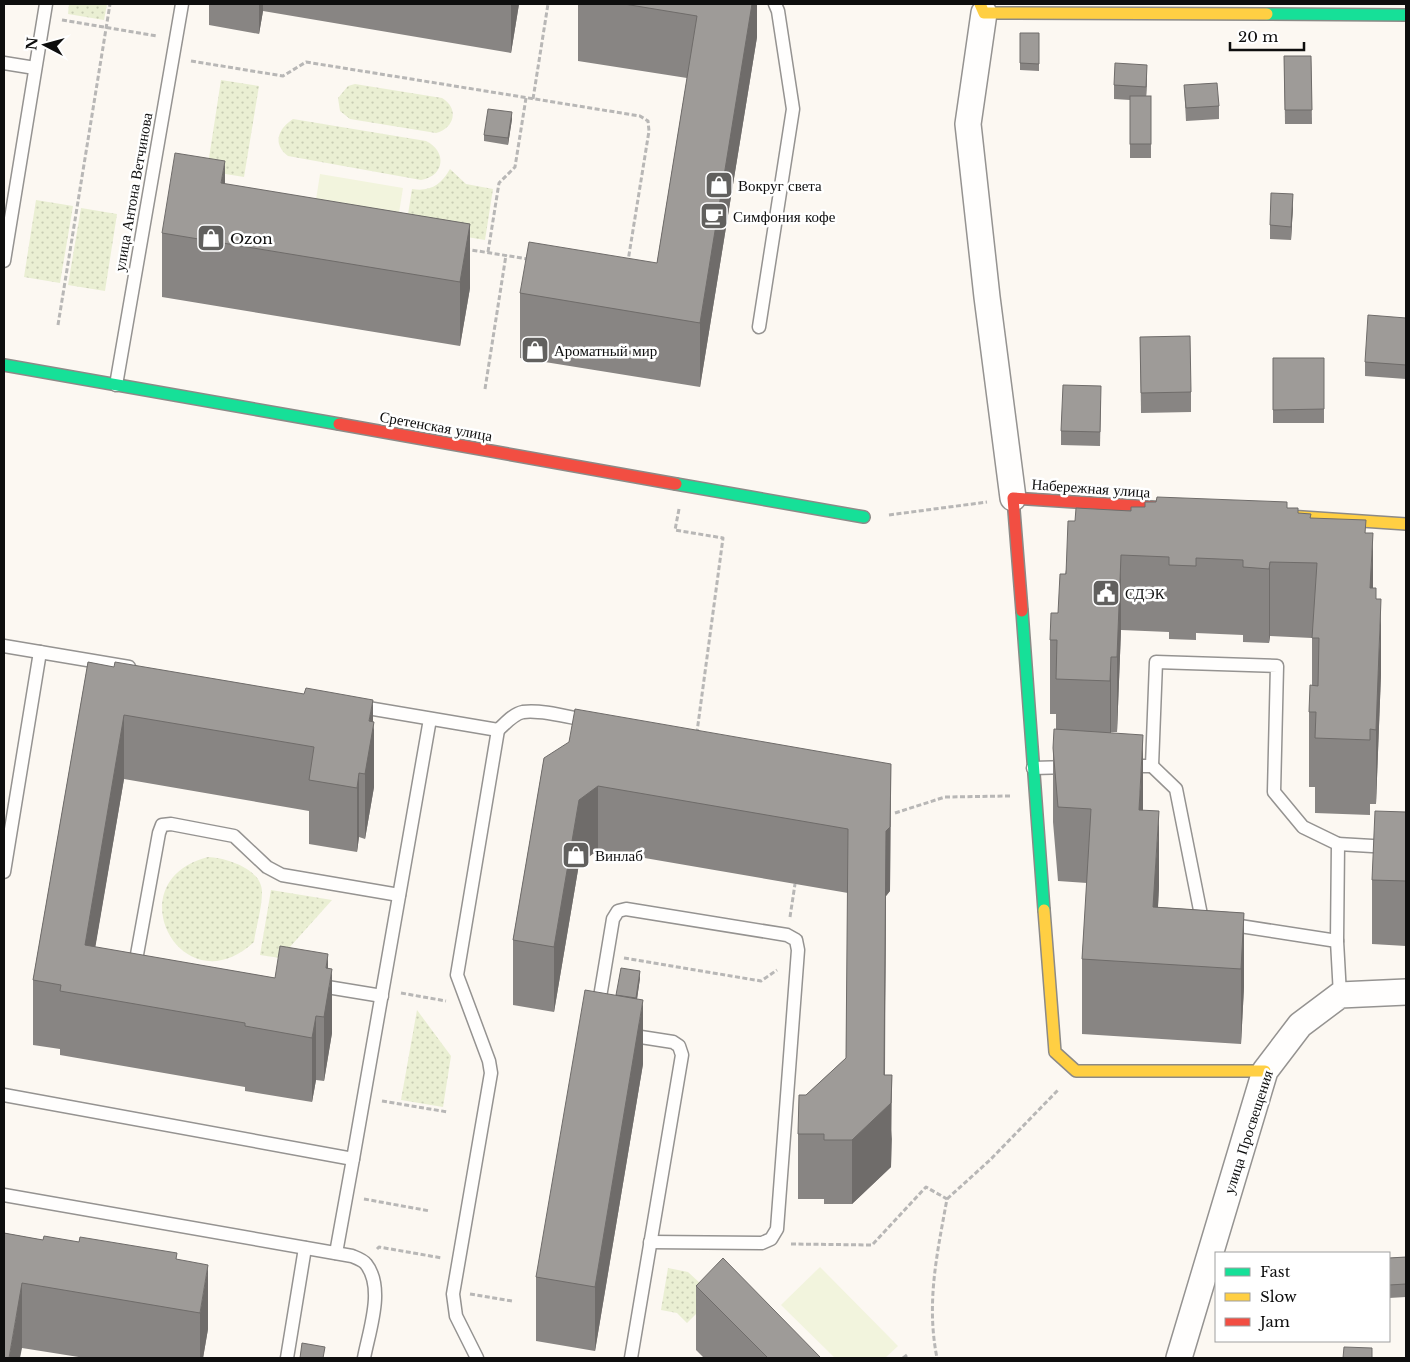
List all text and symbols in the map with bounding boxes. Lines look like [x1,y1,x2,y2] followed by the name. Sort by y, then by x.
[20,20,70,70] north arrow
[1230,20,1304,52] scale bar
[1238,27,1278,46] text: 20 m
[22,36,42,51] text: N
[110,111,156,273] street label: улица Антона Ветчинова
[704,170,734,200] shop icon: Вокруг света
[738,176,822,195] place label: Вокруг света
[699,201,729,231] cafe icon: Симфония кофе
[733,207,836,226] place label: Симфония кофе
[196,223,226,253] shop icon: Ozon
[230,229,273,248] place label: Ozon
[520,335,550,365] shop icon: Ароматный мир
[554,341,657,360] place label: Ароматный мир
[378,407,494,445] street label: Сретенская улица
[1031,474,1151,502] street label: Набережная улица
[1091,578,1121,608] public building icon: СДЭК
[1125,584,1166,603] place label: СДЭК
[561,840,591,870] shop icon: Винлаб
[595,846,643,865] place label: Винлаб
[1219,1068,1277,1196] street label: улица Просвещения
[1215,1252,1390,1342] legend
[1260,1262,1291,1281] text: Fast
[1260,1287,1297,1306] text: Slow
[1258,1312,1290,1331] text: Jam

